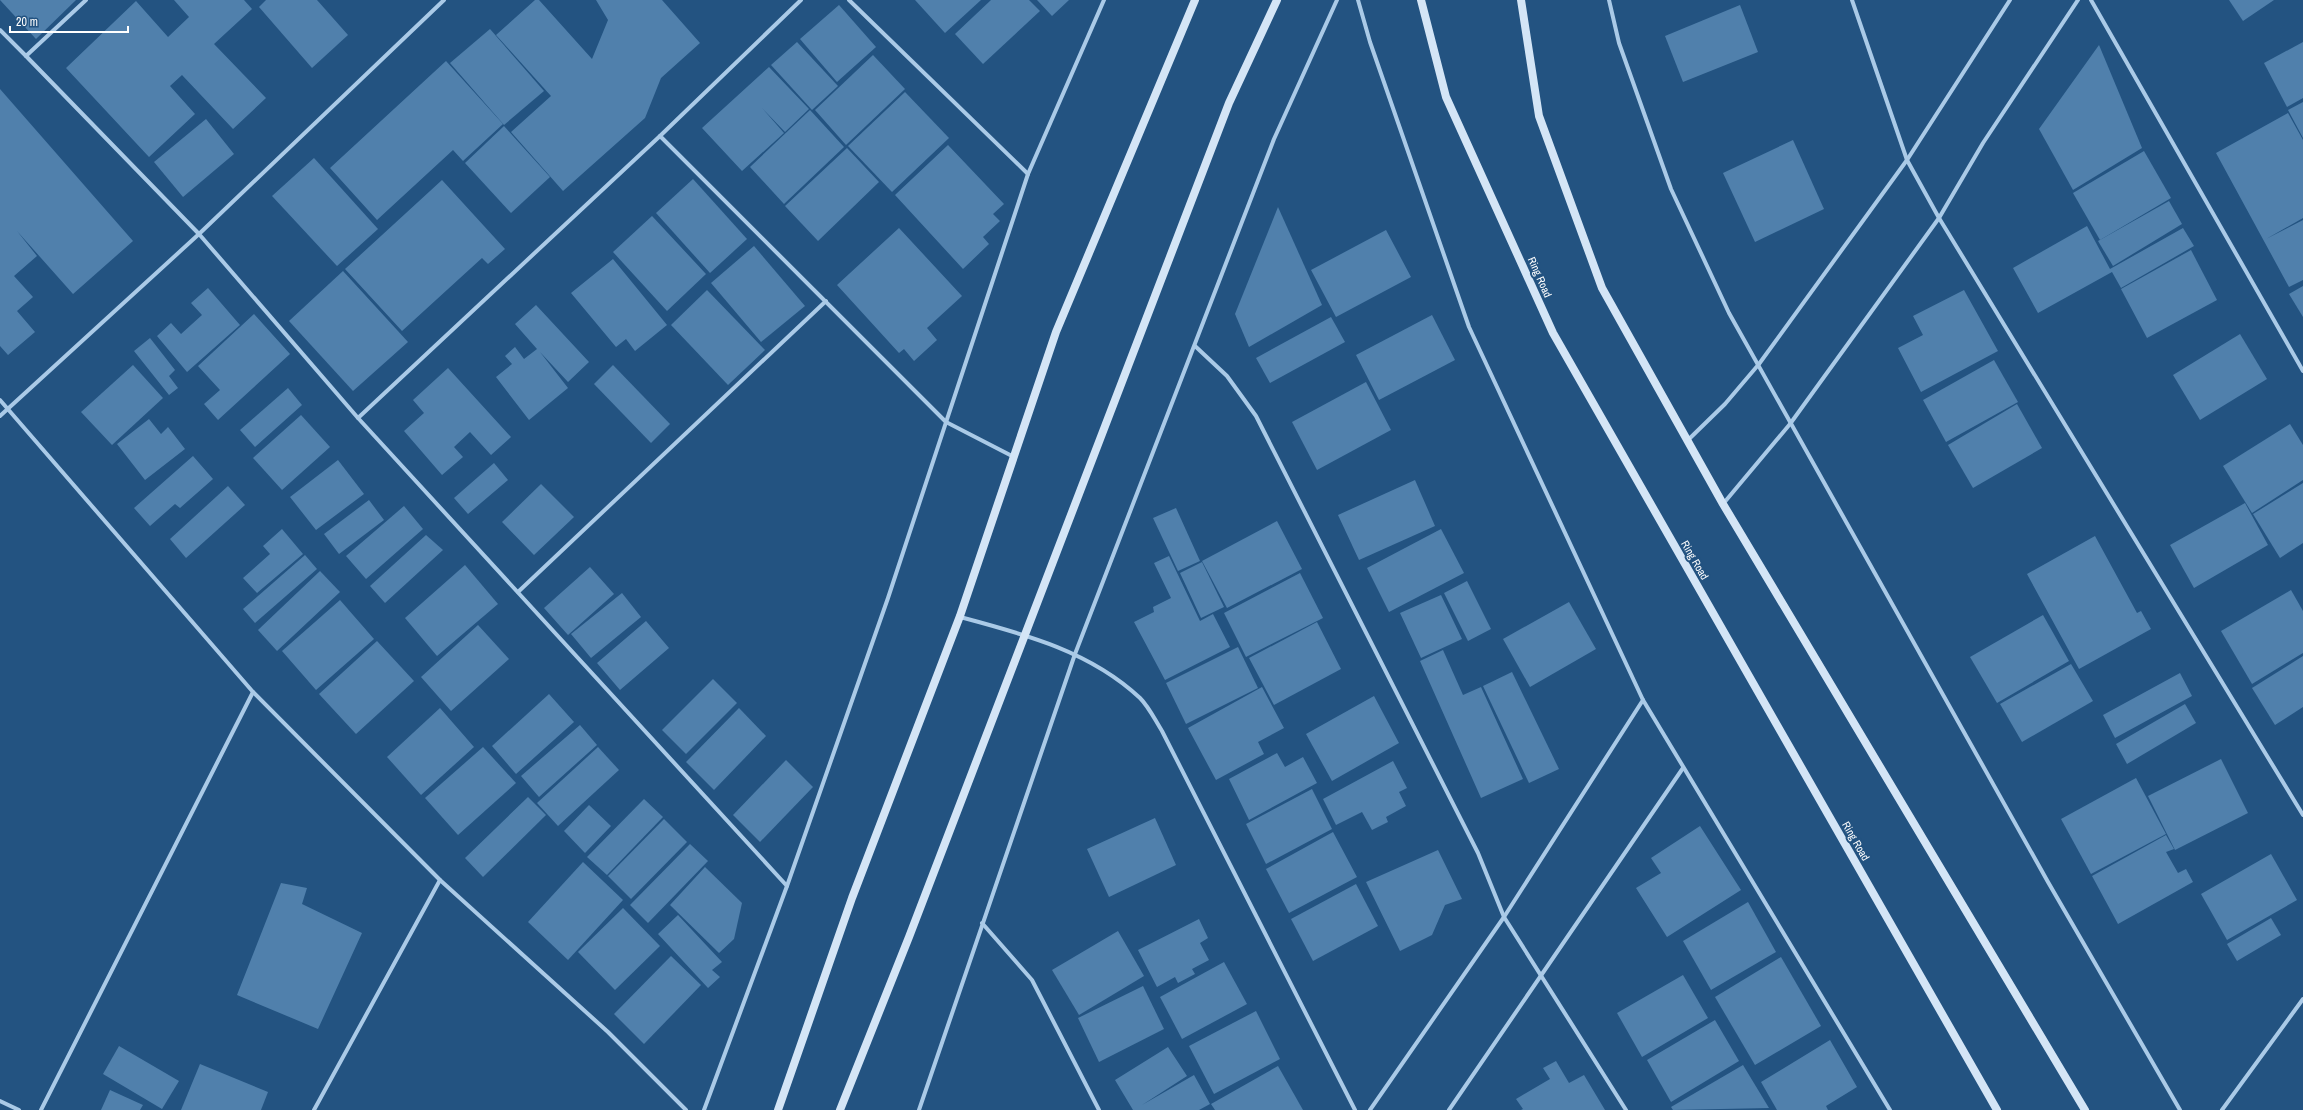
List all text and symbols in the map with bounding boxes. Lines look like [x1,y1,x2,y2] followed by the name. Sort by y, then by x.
[10,8,128,34] scale bar
[16,14,38,30] text: 20 m
[1525,254,1555,300] street label: Ring Road
[1678,538,1712,582] street label: Ring Road
[1839,819,1873,863] street label: Ring Road

